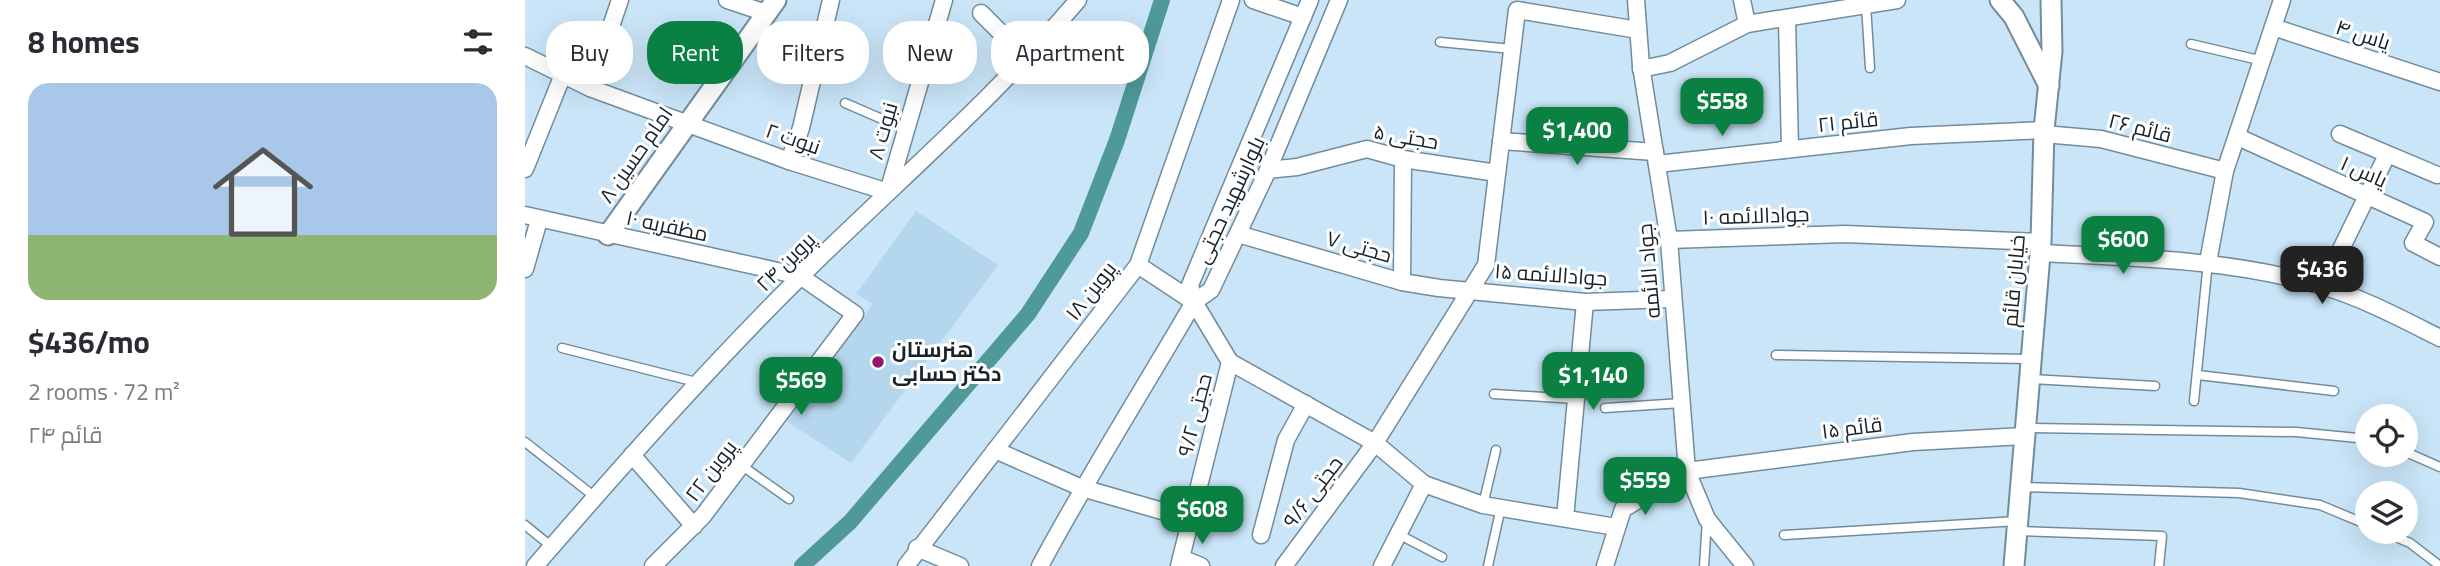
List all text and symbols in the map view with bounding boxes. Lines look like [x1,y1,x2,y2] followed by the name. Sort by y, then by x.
[2331,7,2396,62] street label: یاس ۴
[28,14,139,70] text: 8 homes
[546,21,633,84] chip: Buy
[647,21,743,84] chip: Rent
[757,21,869,84] chip: Filters
[883,21,977,84] chip: New
[991,21,1149,84] chip: Apartment
[459,23,497,61] icon: filters
[1681,78,1763,138] pin: $558
[1696,79,1748,122] text: $558
[856,97,909,164] street label: نبوت ۸
[588,98,684,212] street label: امام حسین ۸
[1816,99,1880,144] street label: قائم ۲۱
[2104,101,2176,154] street label: قائم ۲۶
[1520,108,1634,167] pin: $1,400
[1542,108,1612,151] text: $1,400
[760,111,826,166] street label: نبوت ۲
[1371,112,1442,161] street label: حجتی ۵
[200,129,326,255] icon: home
[1183,129,1276,270] street label: بلوارشهید حجتی
[2334,144,2395,199] street label: یاس ۱
[1702,194,1810,237] street label: جوادالائمه ۱۰
[622,198,712,253] street label: مظفریه ۱۰
[2082,216,2164,276] pin: $600
[2097,217,2149,260] text: $600
[1322,219,1397,274] street label: حجتی ۷
[746,222,826,301] street label: پروین ۲۴
[1625,222,1672,320] street label: جواد الائمه
[1990,233,2037,329] street label: خیابان قائم
[2281,246,2363,306] pin: $436
[2296,247,2348,290] text: $436
[1493,251,1609,298] street label: جوادالائمه ۱۵
[1054,252,1127,329] street label: پروین ۱۸
[28,314,150,370] text: $436/mo
[892,330,1001,393] place label: هنرستان دکتر حسابی
[1536,352,1650,412] pin: $1,140
[1558,353,1628,396] text: $1,140
[870,354,886,370] marker: هنرستان دکتر حسابی
[760,358,842,417] pin: $569
[775,358,827,401] text: $569
[1165,369,1224,461] street label: حجتی ۹/۲
[28,370,180,413] text: 2 rooms · 72 m²
[1819,404,1885,451] street label: قائم ۱۵
[2355,404,2418,544] map controls
[2355,404,2418,467] button: locate
[28,413,103,456] text: قائم ۲۴
[674,431,748,511] street label: پروین ۲۲
[1272,447,1353,537] street label: حجتی ۹/۶
[1604,458,1686,517] pin: $559
[1619,458,1671,501] text: $559
[2355,481,2418,544] button: layers
[1161,486,1243,546] pin: $608
[1176,487,1228,530] text: $608

